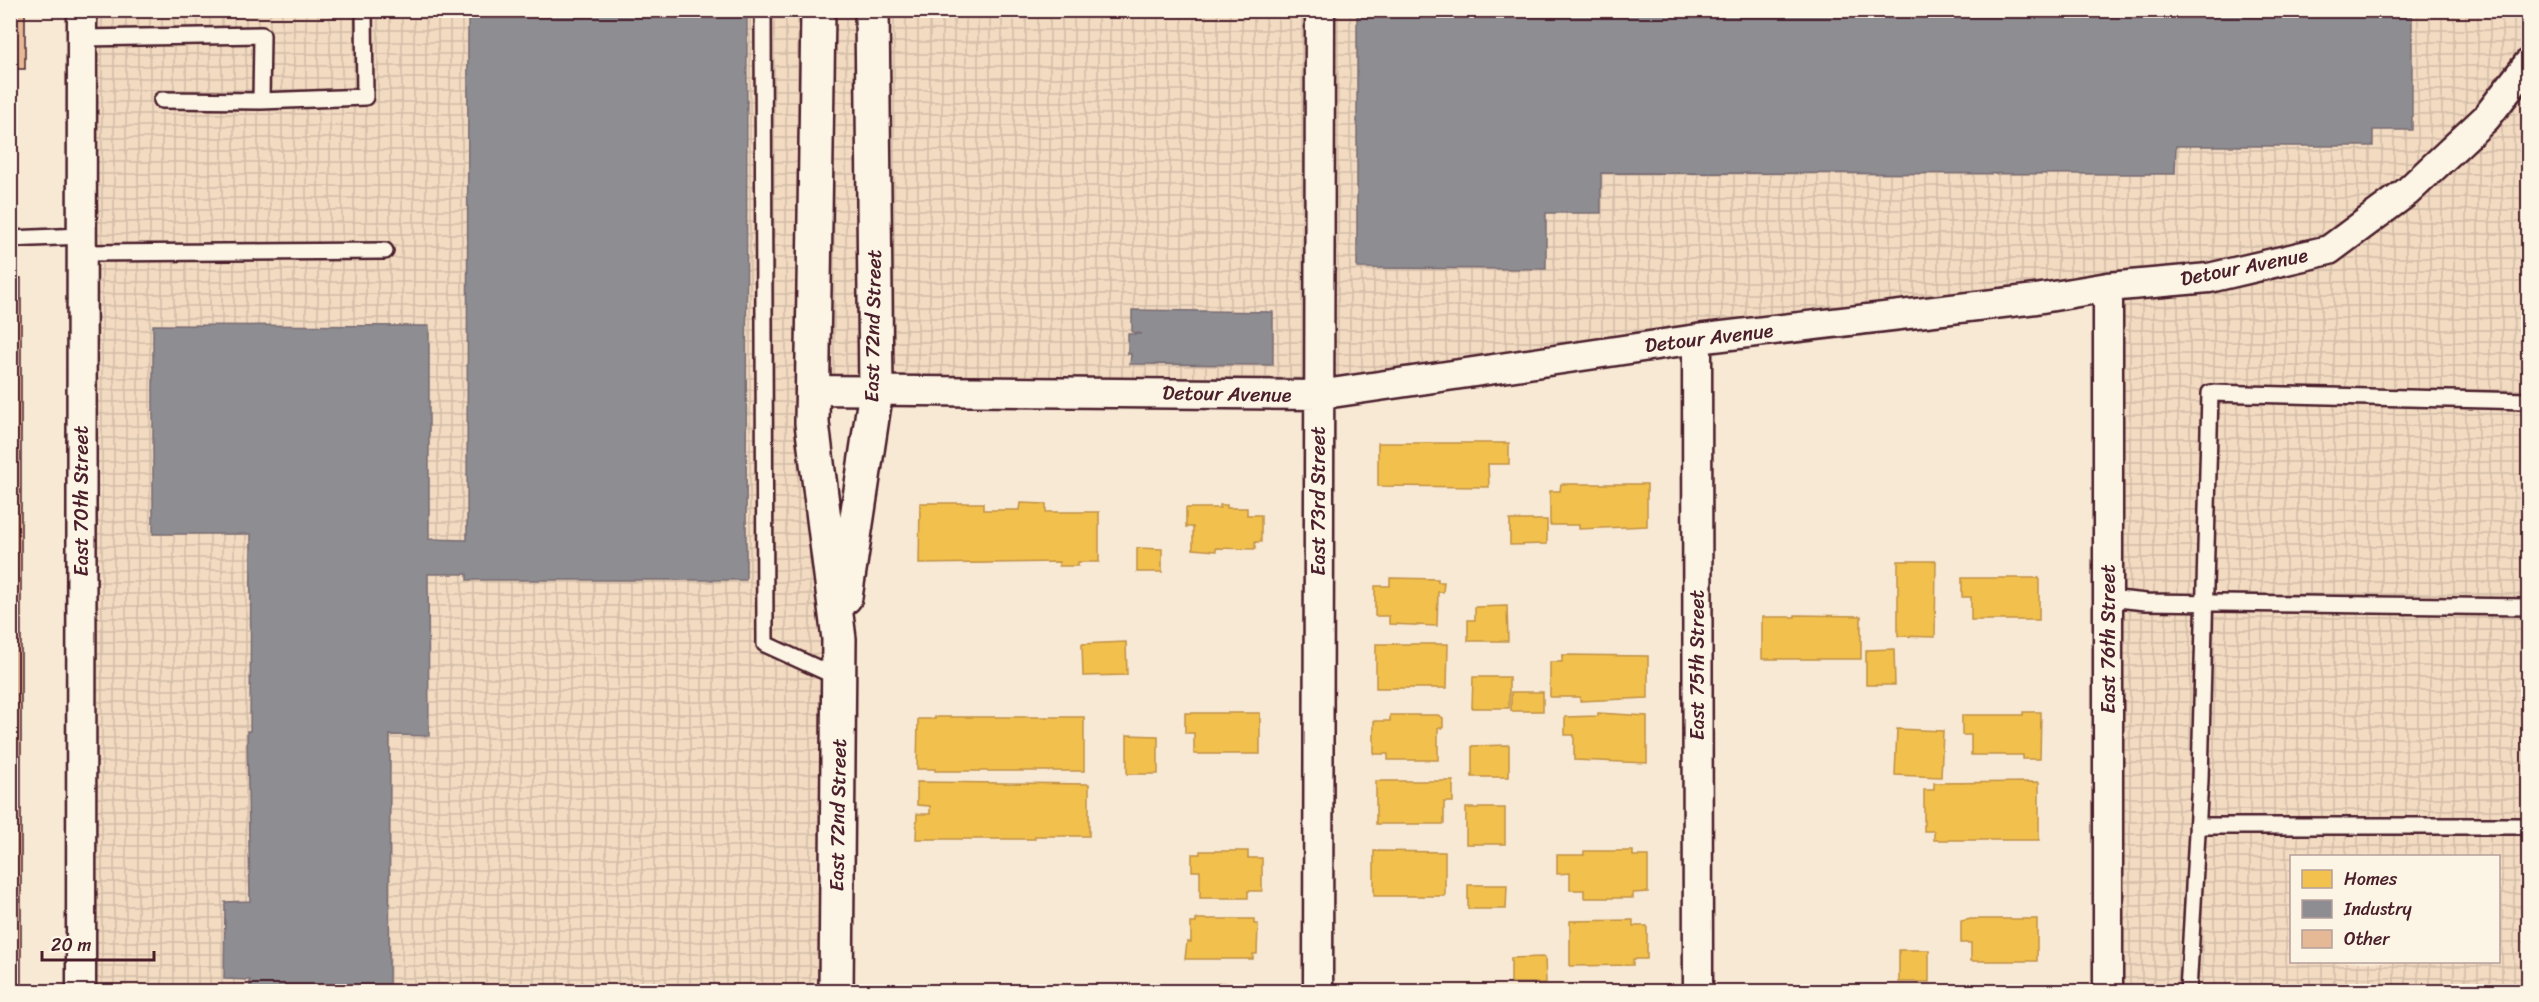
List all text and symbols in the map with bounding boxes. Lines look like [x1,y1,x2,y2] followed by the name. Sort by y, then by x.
[2177,237,2311,296] street label: Detour Avenue
[854,249,892,403] street label: East 72nd Street
[1643,313,1776,363] street label: Detour Avenue
[1162,375,1292,413] street label: Detour Avenue
[64,425,99,576] street label: East 70th Street
[1301,426,1336,576] street label: East 73rd Street
[2091,564,2126,714] street label: East 76th Street
[1680,590,1715,740] street label: East 75th Street
[819,738,857,892] street label: East 72nd Street
[2290,855,2500,963] legend
[2344,863,2398,895] text: Homes
[2343,893,2413,925] text: Industry
[2344,923,2391,955] text: Other
[42,924,154,962] scale bar
[51,929,91,961] text: 20 m

